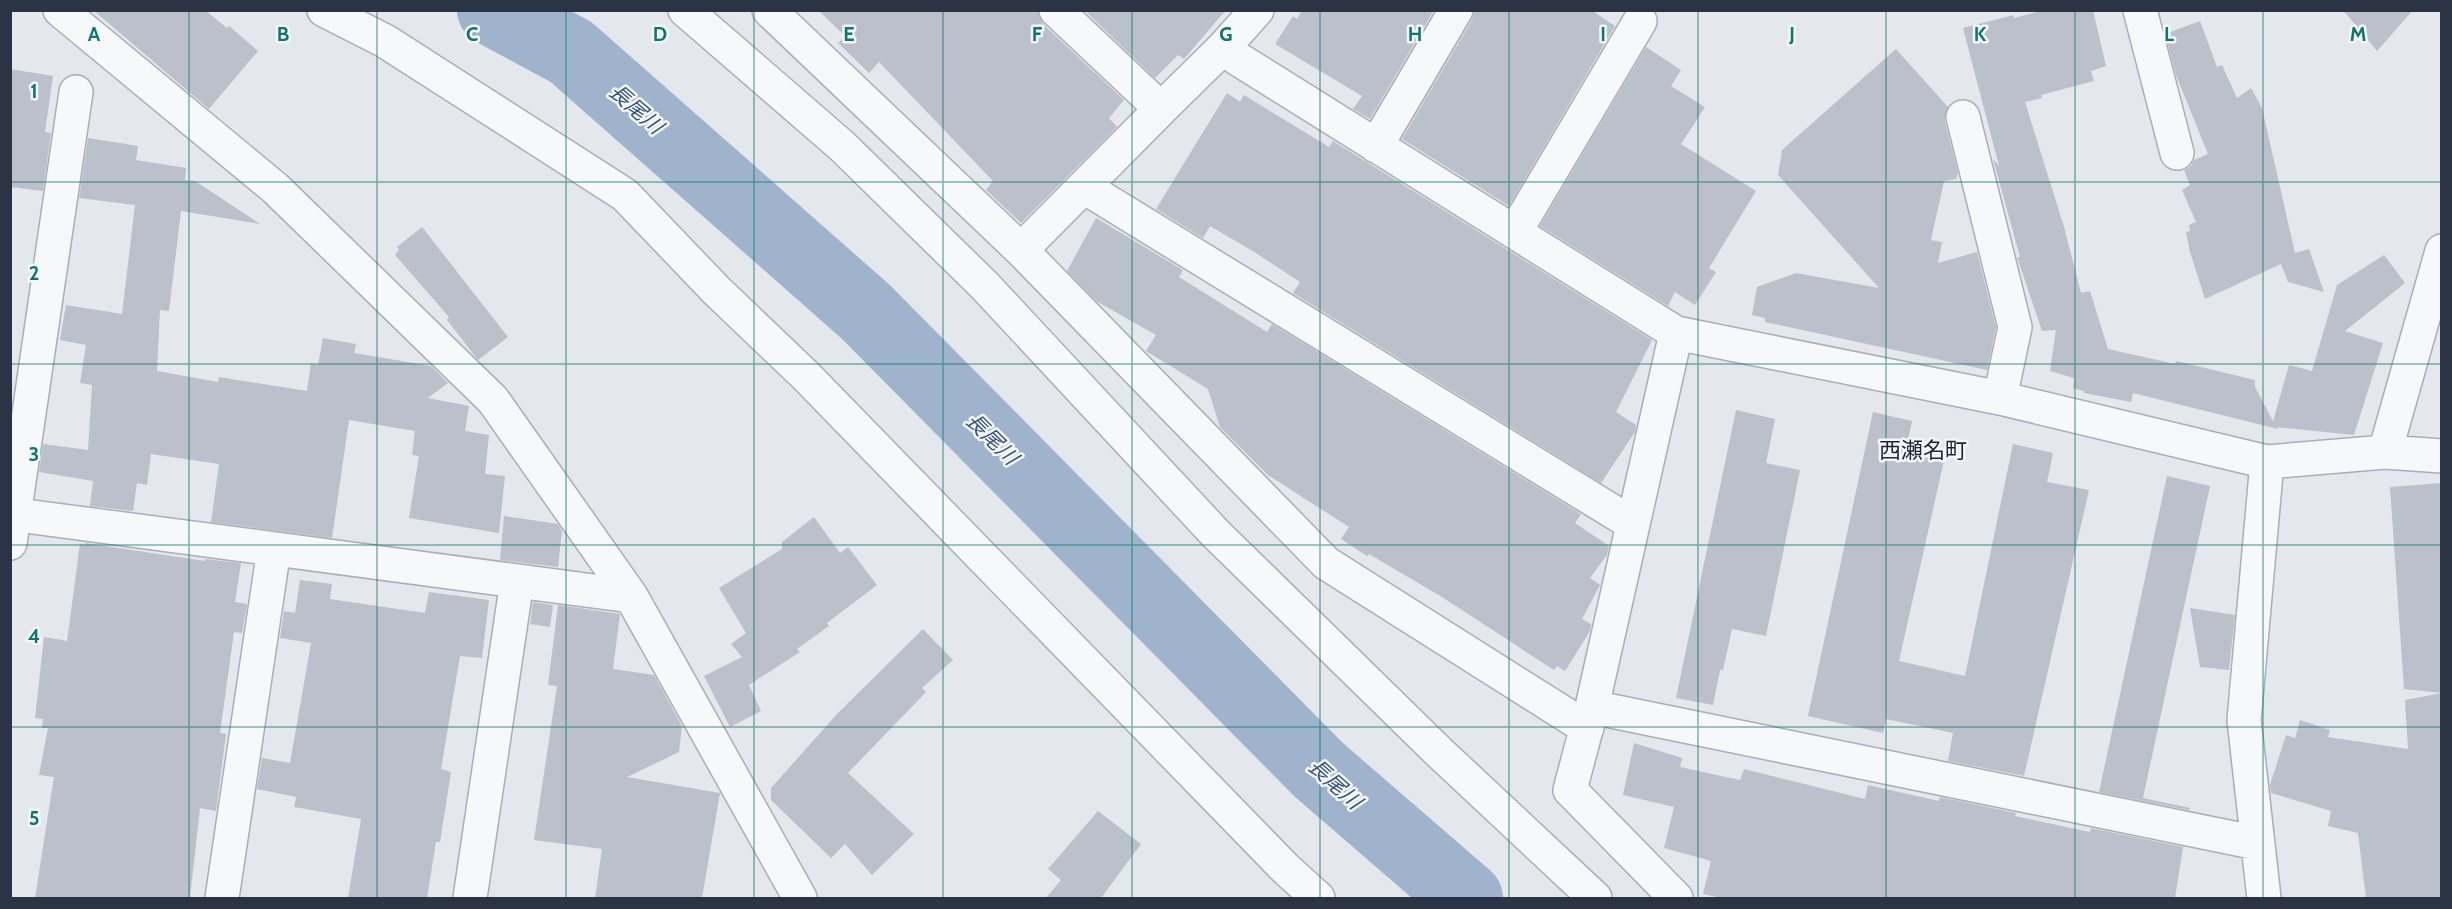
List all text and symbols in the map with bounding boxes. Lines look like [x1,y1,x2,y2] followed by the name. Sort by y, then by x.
[88,22,101,46] text: A
[277,22,289,46] text: B
[466,22,478,46] text: C
[653,22,667,46] text: D
[843,22,855,46] text: E
[1032,22,1043,46] text: F
[1219,22,1233,46] text: G
[1408,22,1422,46] text: H
[1600,22,1606,46] text: I
[1788,22,1795,46] text: J
[1974,22,1987,46] text: K
[2164,22,2174,46] text: L
[2350,22,2366,46] text: M
[30,79,38,103] text: 1
[604,79,670,140] water label: 長尾川
[29,261,39,285] text: 2
[961,408,1025,471] water label: 長尾川
[1879,437,1967,464] district label: 西瀬名町
[29,442,39,466] text: 3
[28,624,40,648] text: 4
[1304,753,1369,815] water label: 長尾川
[29,806,39,830] text: 5

